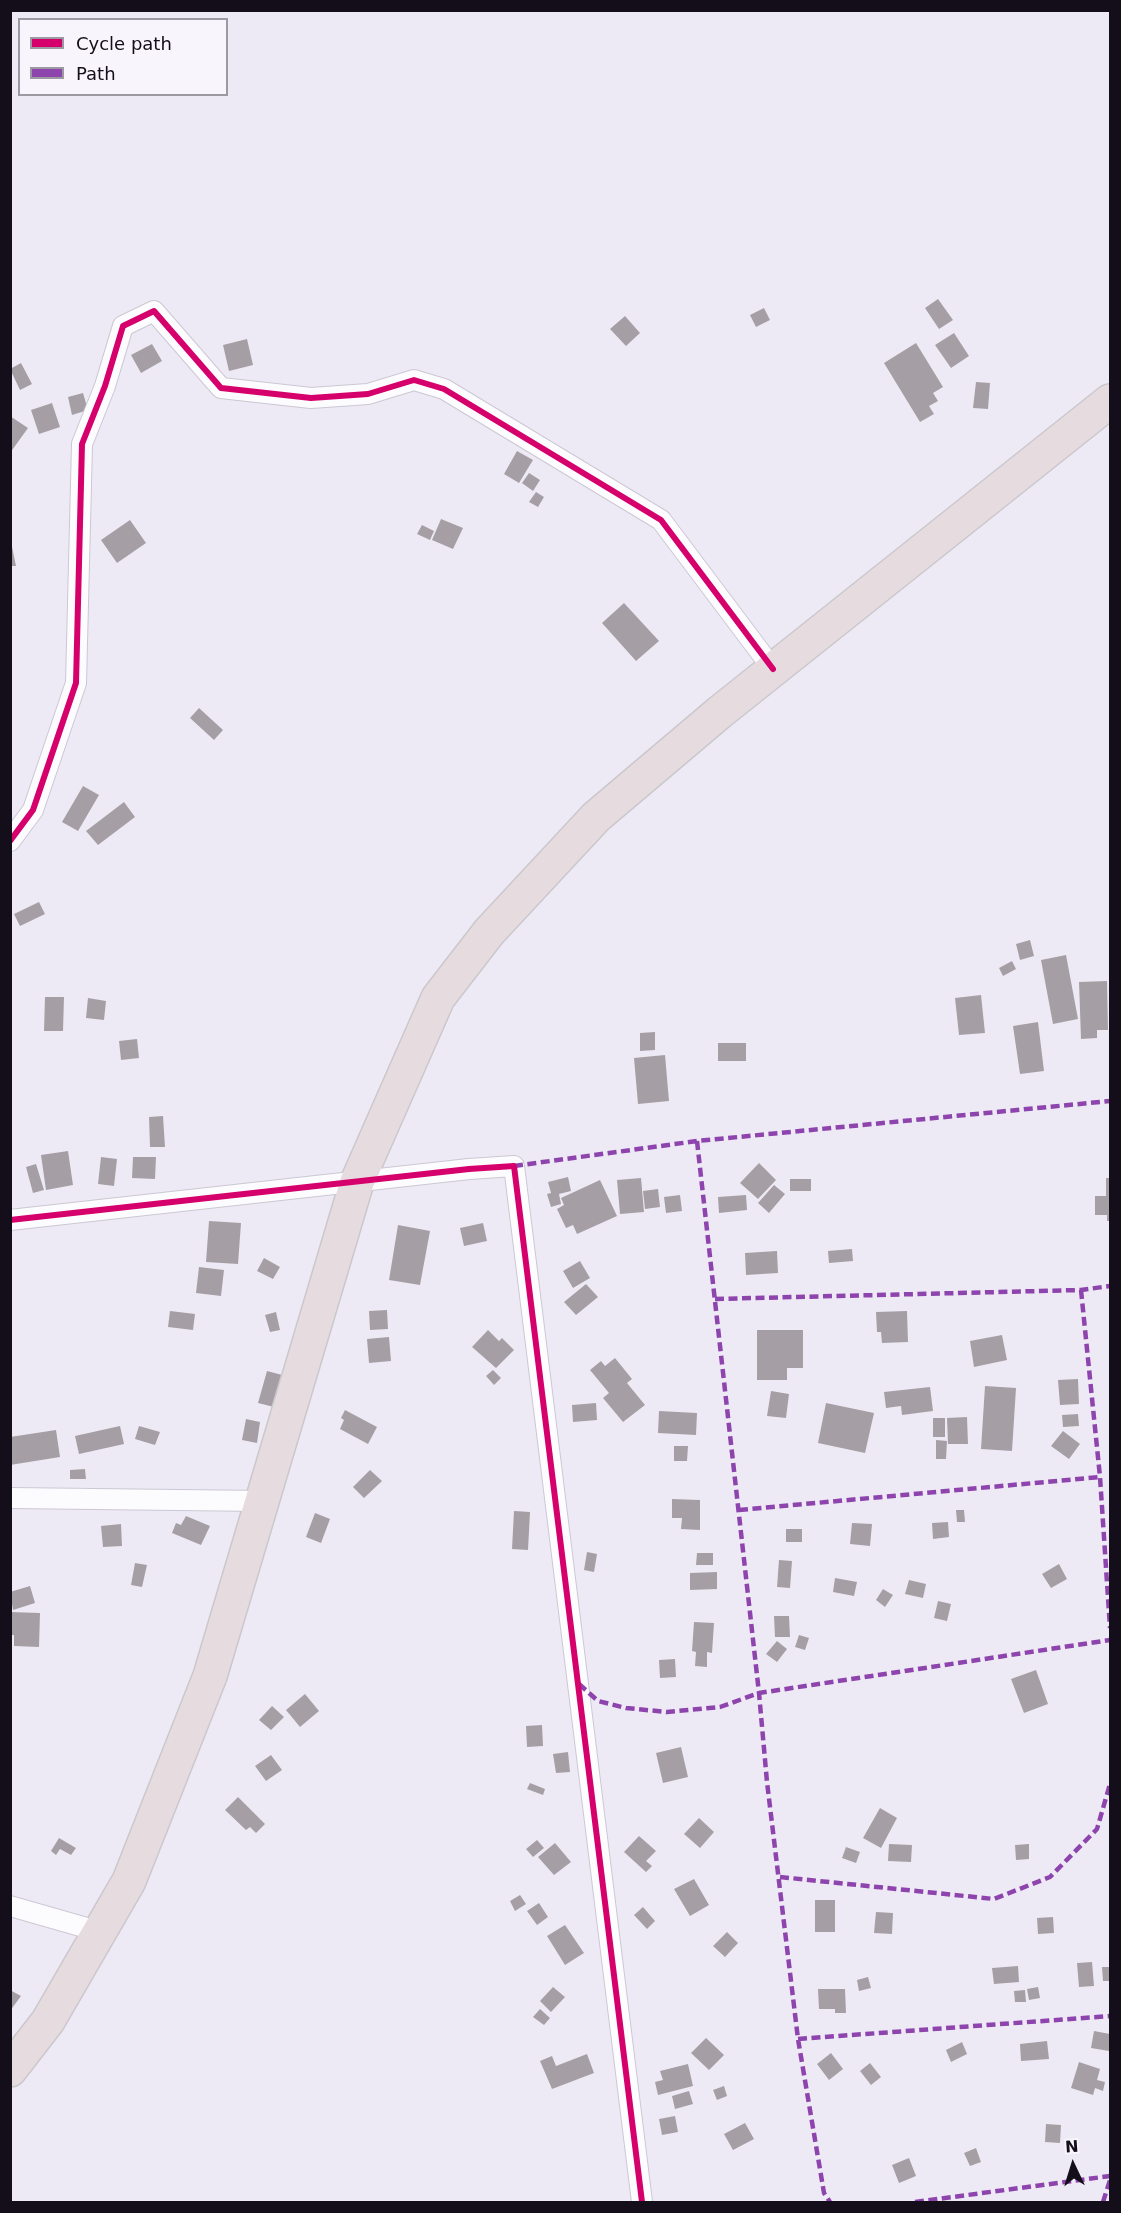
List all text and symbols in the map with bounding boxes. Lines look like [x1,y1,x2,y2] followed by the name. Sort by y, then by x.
[18,18,228,96] legend
[76,33,172,54] text: Cycle path
[76,63,116,84] text: Path
[1043,2135,1103,2195] north arrow
[1064,2137,1079,2156] text: N

